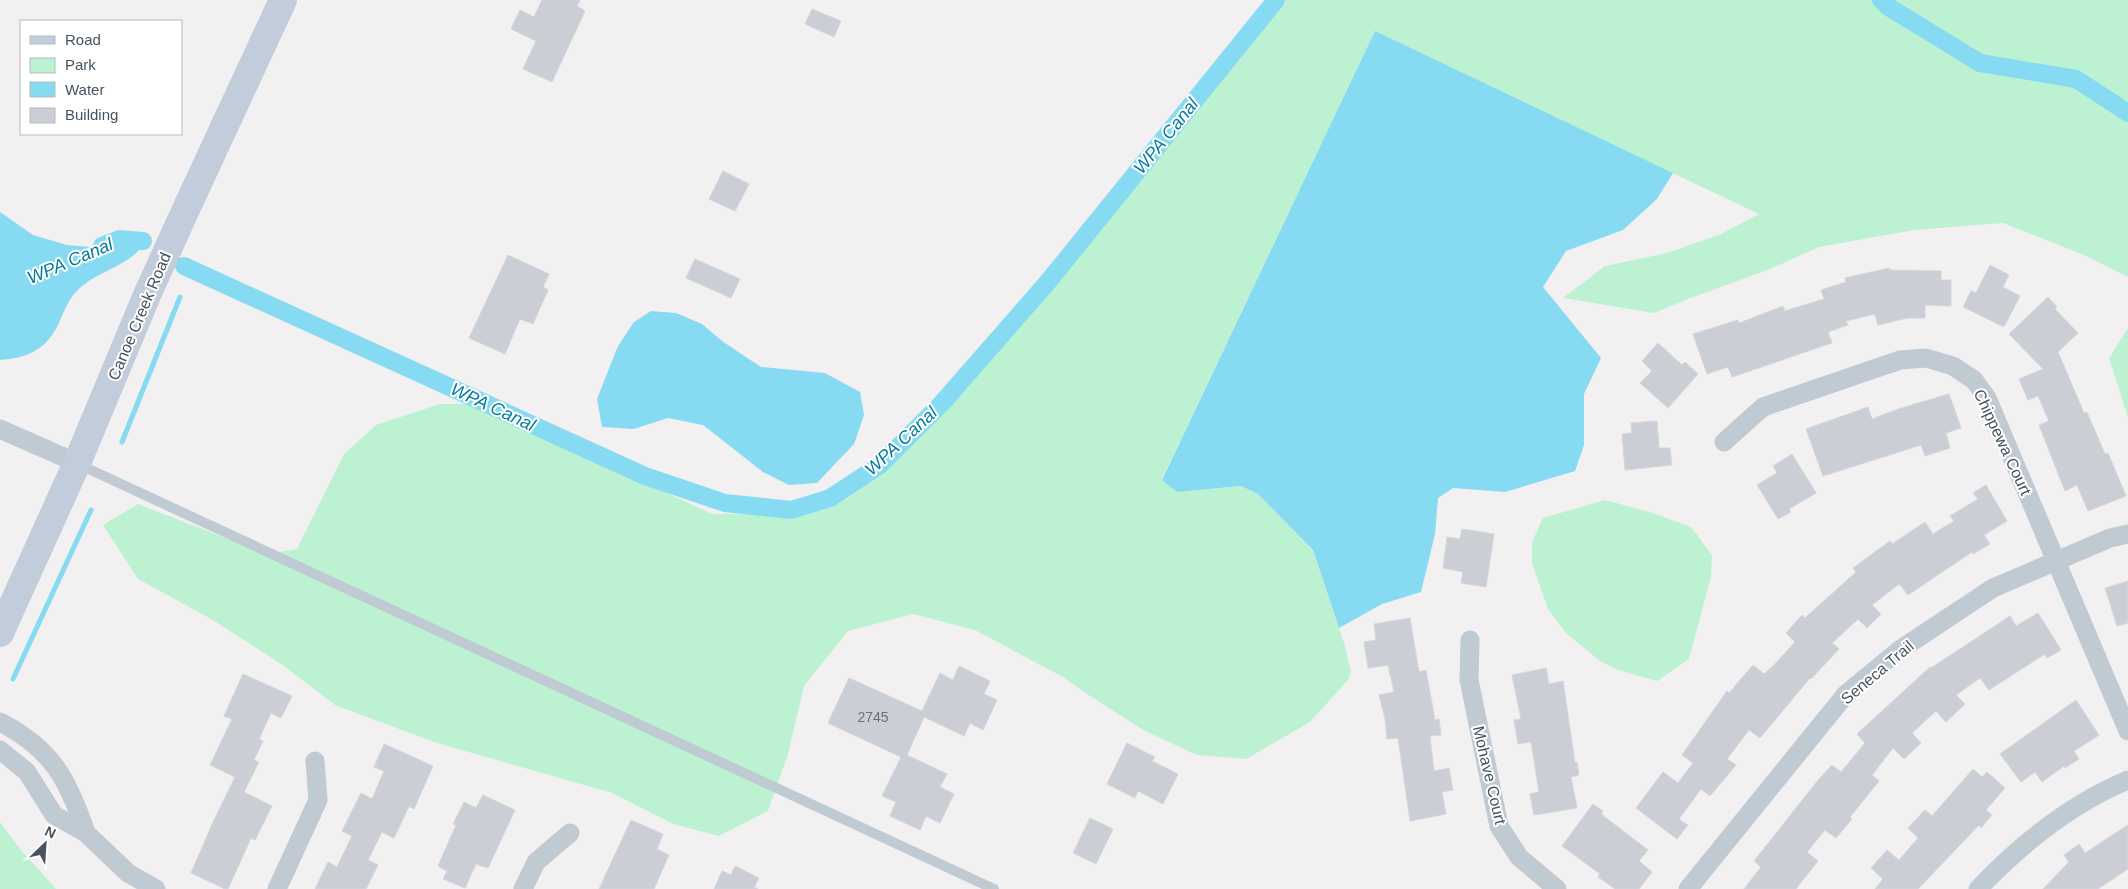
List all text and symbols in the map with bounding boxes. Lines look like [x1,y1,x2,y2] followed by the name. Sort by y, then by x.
[20,20,182,135] legend
[65,31,101,48] text: Road
[65,56,96,73] text: Park
[65,81,104,98] text: Water
[1130,94,1203,178] water label: WPA Canal
[65,106,118,123] text: Building
[24,234,117,288] water label: WPA Canal
[105,250,174,383] street label: Canoe Creek Road
[448,379,539,436] water label: WPA Canal
[1971,387,2035,498] street label: Chippewa Court
[861,402,942,479] water label: WPA Canal
[1838,637,1917,707] street label: Seneca Trail
[857,709,889,725] house number: 2745
[1470,724,1509,827] street label: Mohave Court
[20,819,70,869] north arrow
[43,823,58,842] text: N

